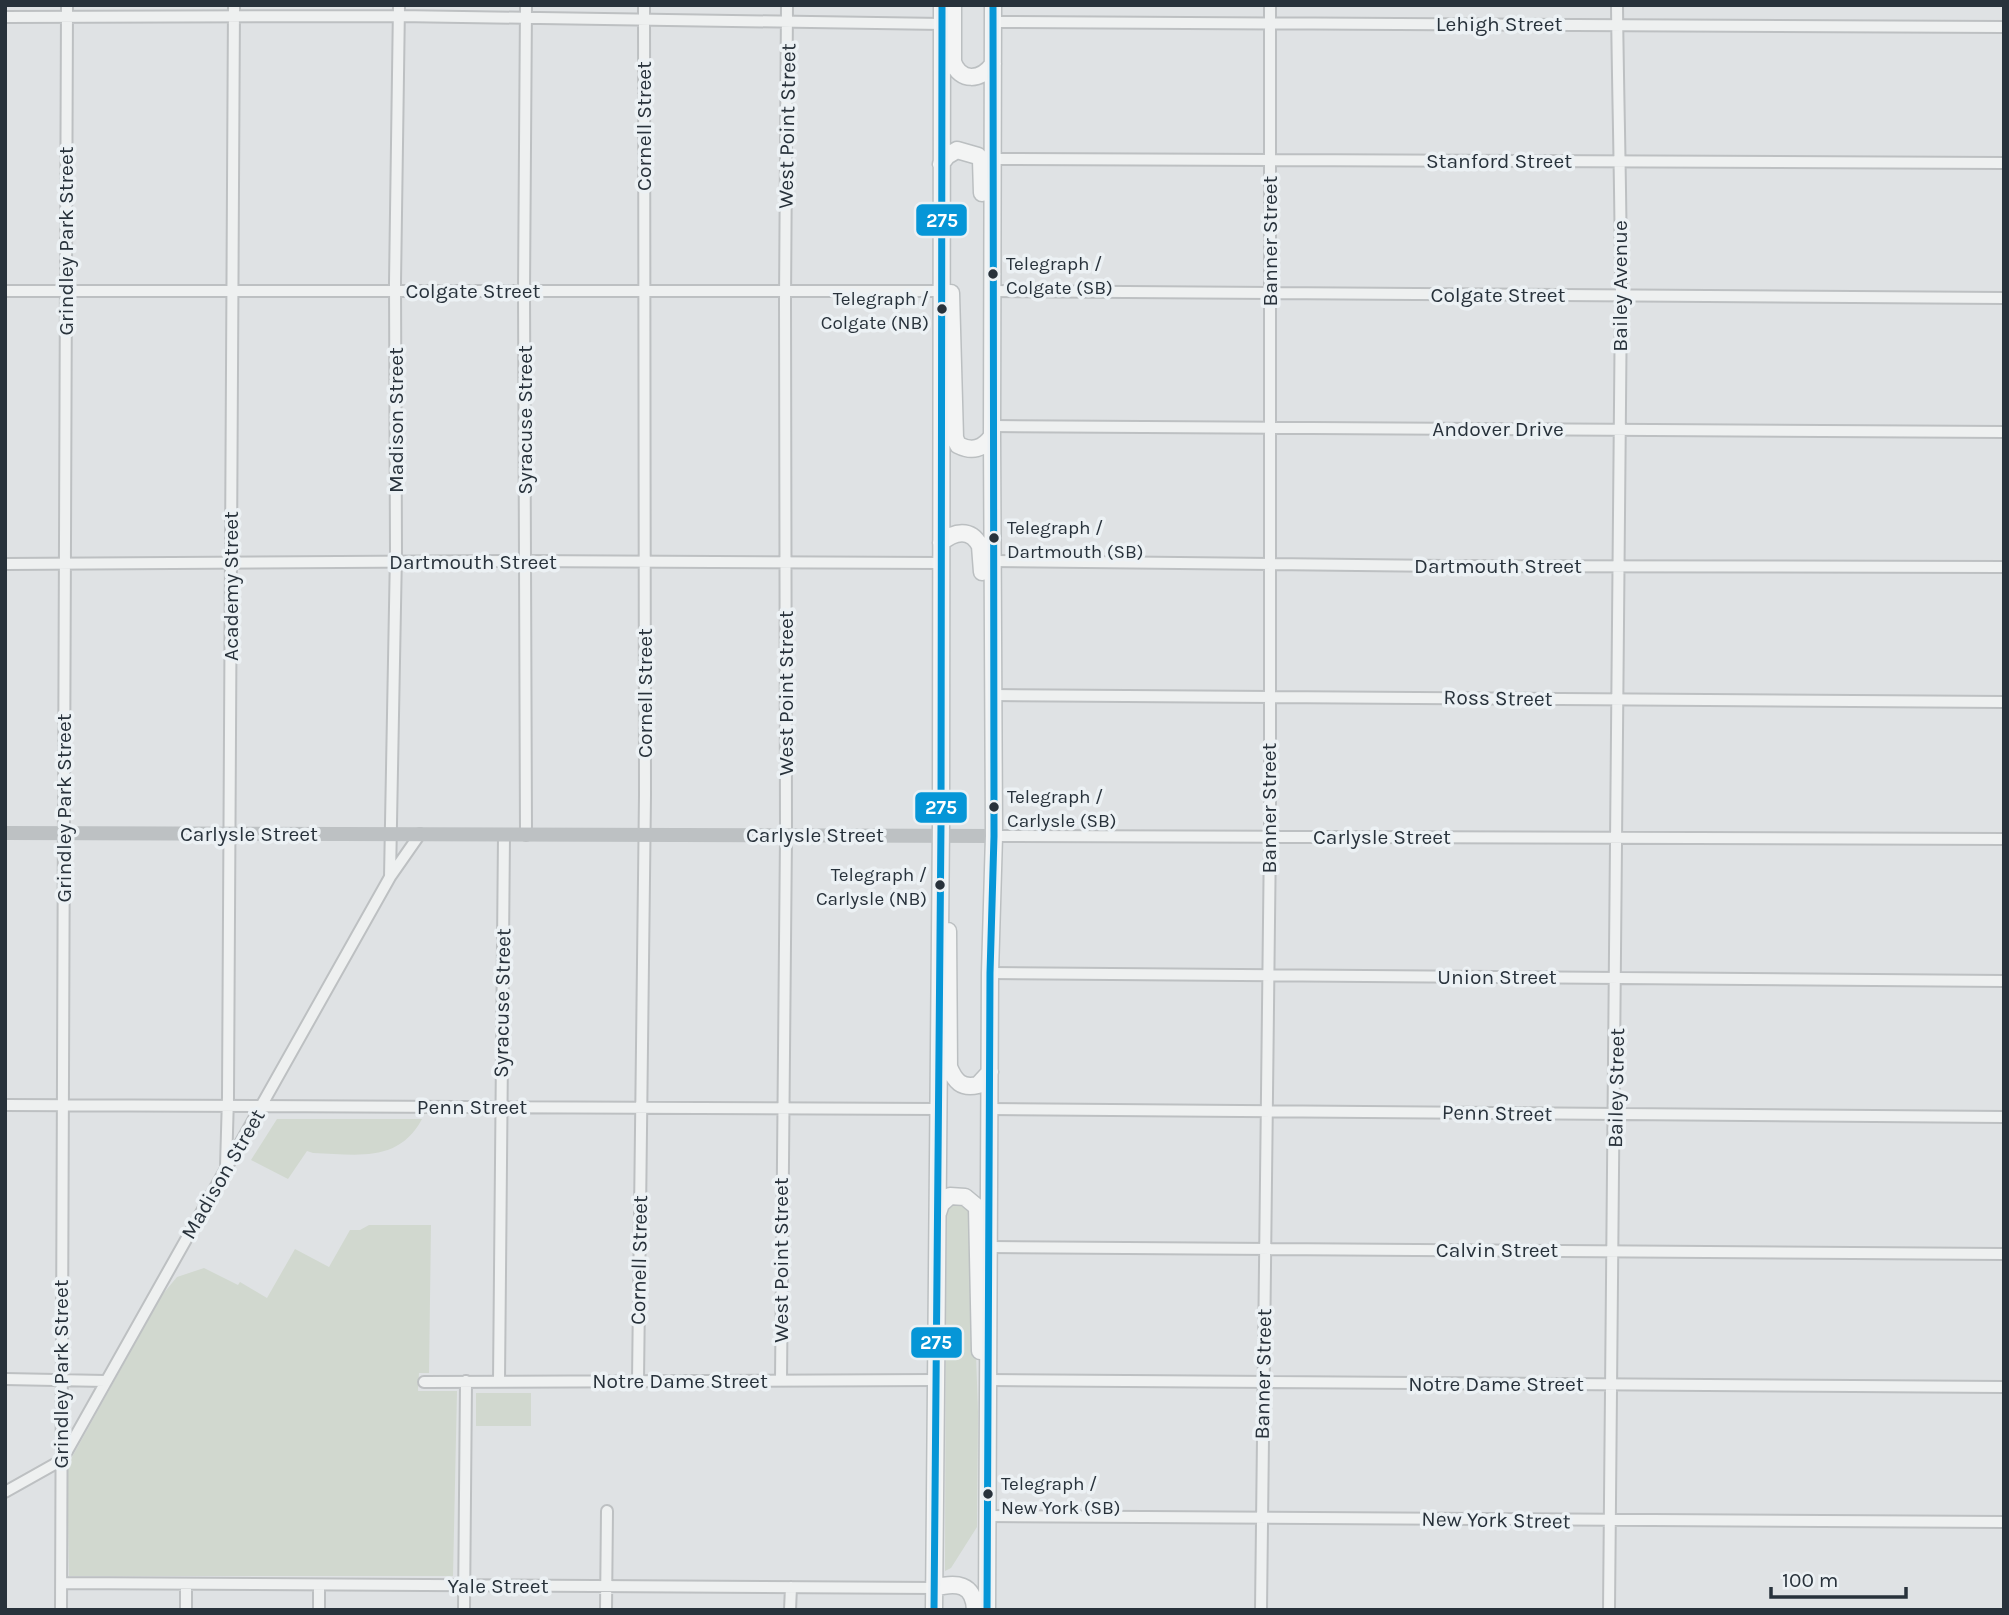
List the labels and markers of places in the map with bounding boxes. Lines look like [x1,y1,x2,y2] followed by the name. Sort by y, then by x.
[1006,253,1113,299] place label: Telegraph / Colgate (SB)
[986,267,1000,281] marker: Telegraph / Colgate (SB)
[821,288,929,334] place label: Telegraph / Colgate (NB)
[935,302,949,316] marker: Telegraph / Colgate (NB)
[1007,517,1144,563] place label: Telegraph / Dartmouth (SB)
[987,531,1001,545] marker: Telegraph / Dartmouth (SB)
[1007,786,1117,832] place label: Telegraph / Carlysle (SB)
[987,800,1001,814] marker: Telegraph / Carlysle (SB)
[816,864,927,910] place label: Telegraph / Carlysle (NB)
[933,878,947,892] marker: Telegraph / Carlysle (NB)
[1001,1473,1121,1519] place label: Telegraph / New York (SB)
[981,1487,995,1501] marker: Telegraph / New York (SB)

